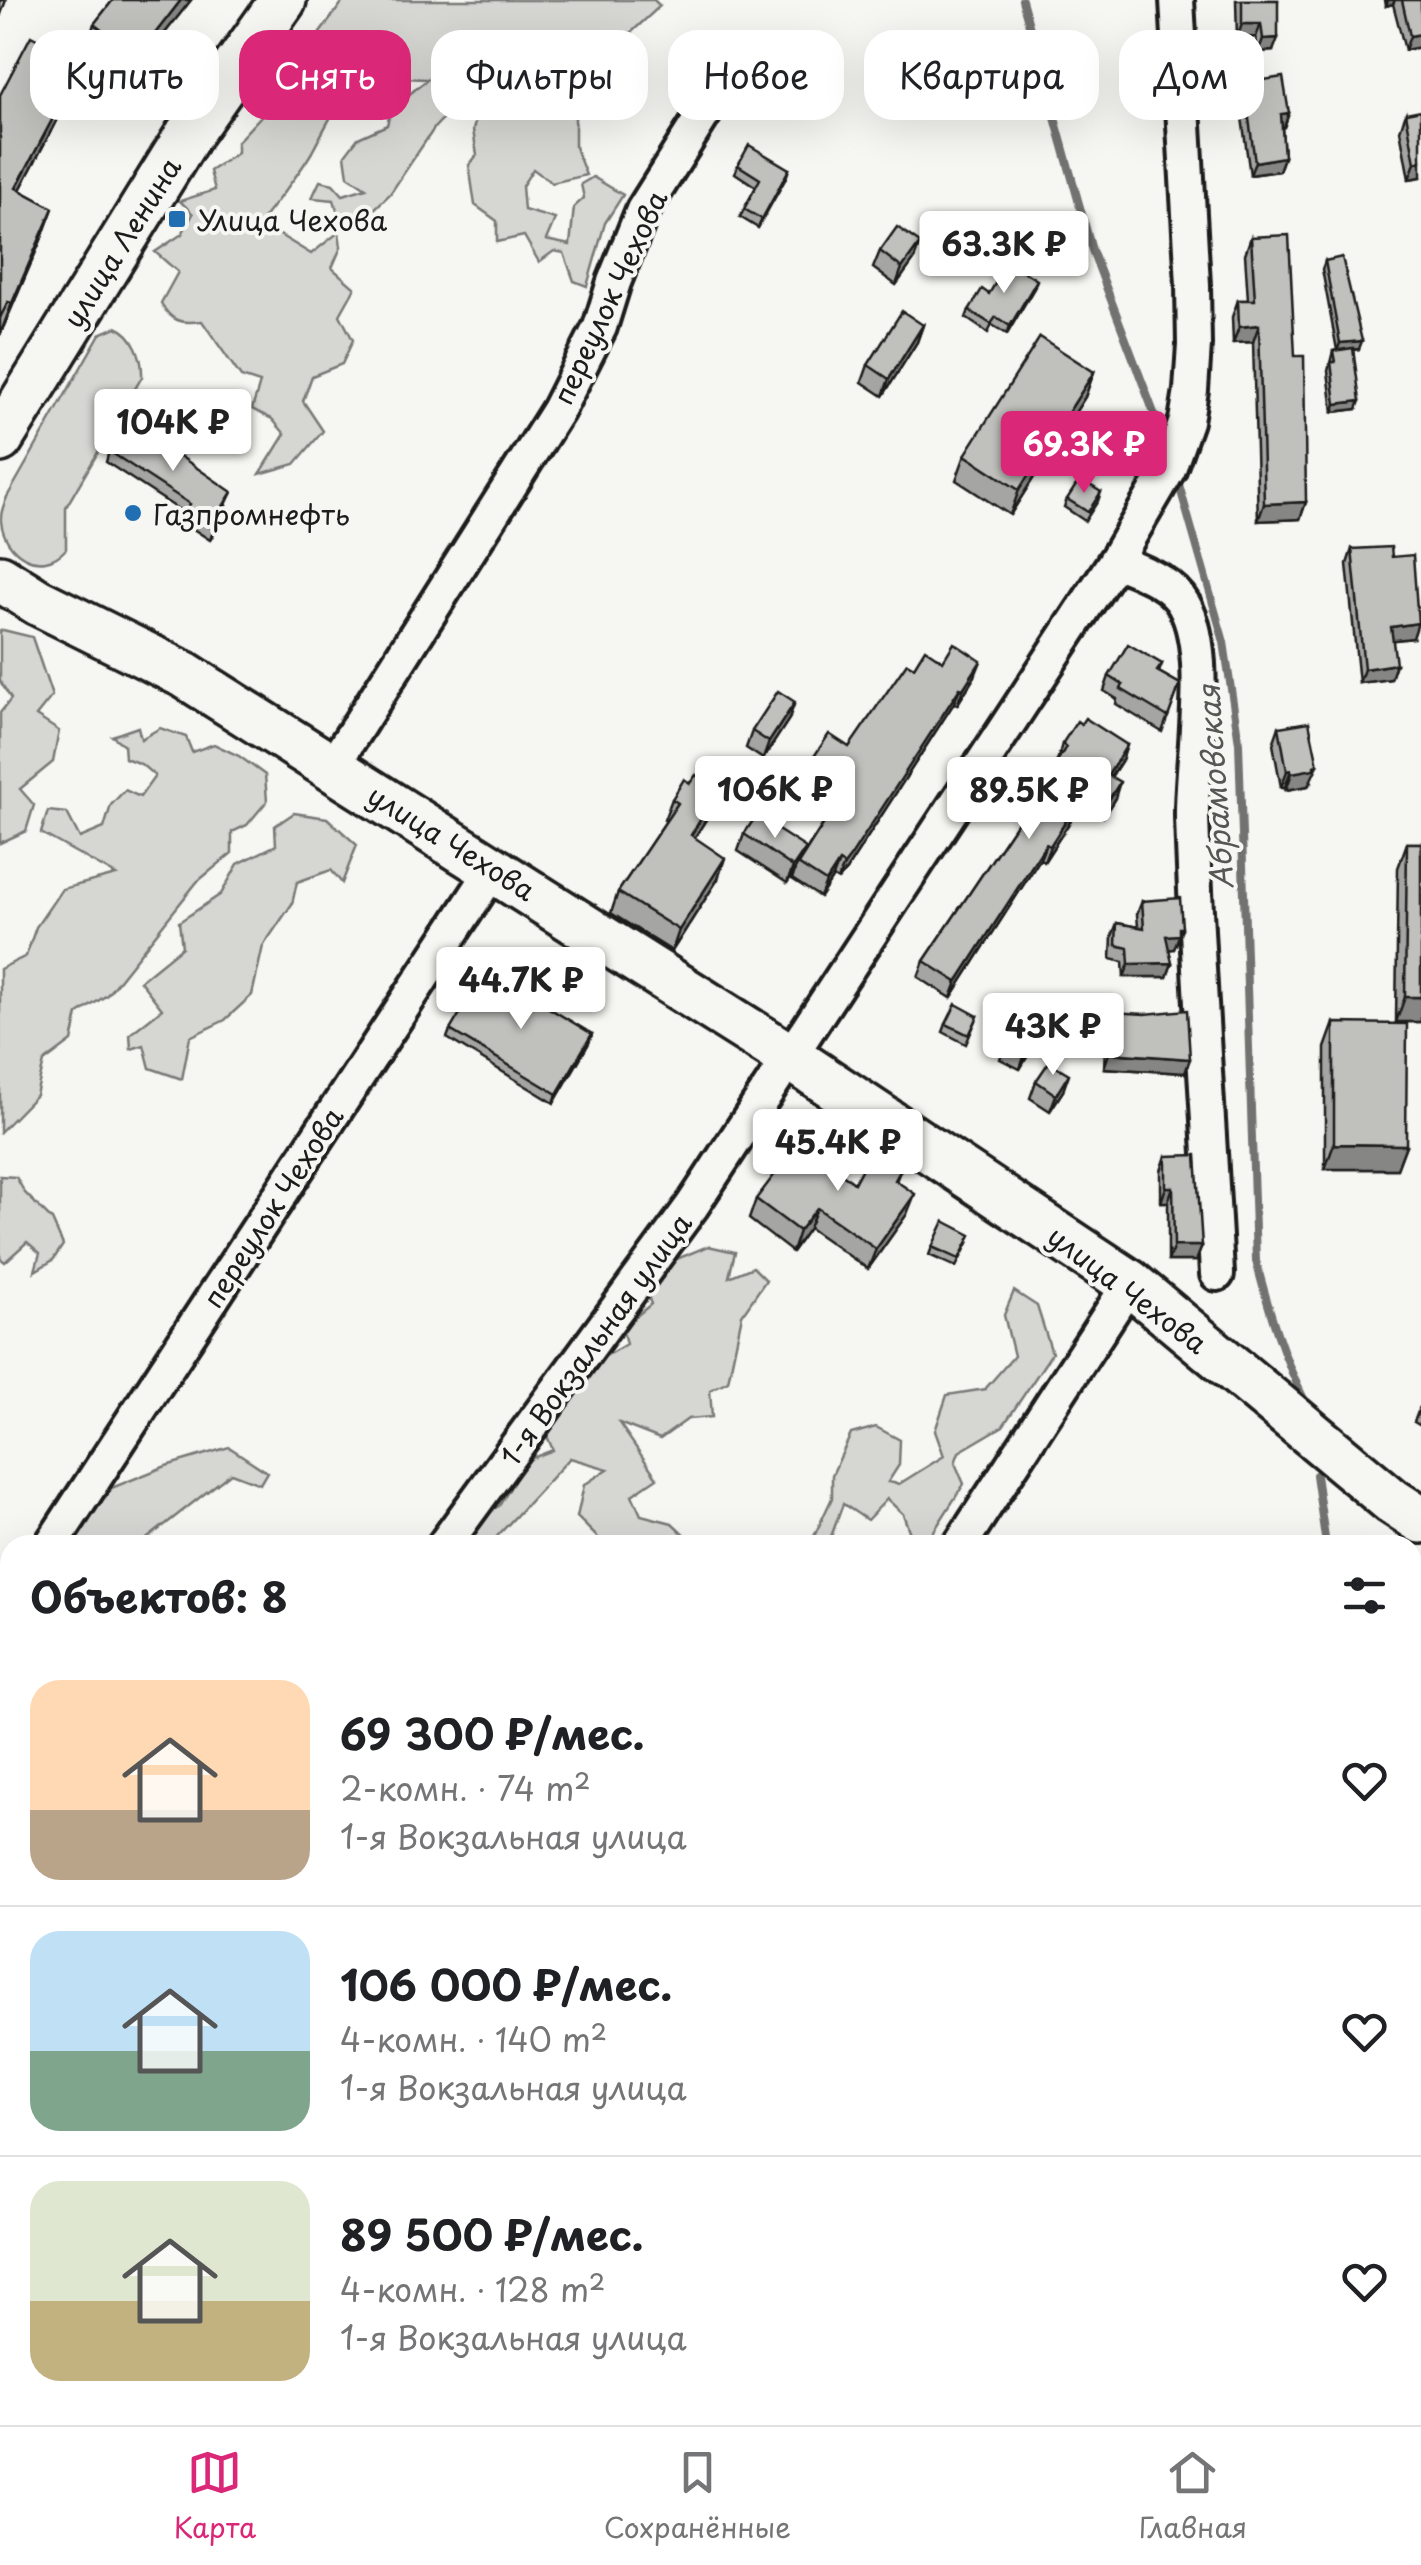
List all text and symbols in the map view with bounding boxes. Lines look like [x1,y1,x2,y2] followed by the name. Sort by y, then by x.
[30,30,219,120] chip: Купить
[239,30,411,120] chip: Снять
[431,30,648,120] chip: Фильтры
[668,30,844,120] chip: Новое
[864,30,1099,120] chip: Квартира
[1119,30,1264,120] chip: Дом
[51,148,191,336] street label: улица Ленина
[540,182,678,411] street label: переулок Чехова
[197,198,388,241] place label: Улица Чехова
[166,208,188,230] marker: Улица Чехова
[912,211,1096,296] pin: 63.3K ₽
[941,219,1067,267] text: 63.3K ₽
[92,389,254,474] pin: 104K ₽
[116,397,230,445] text: 104K ₽
[992,411,1176,496] pin: 69.3K ₽
[1023,419,1145,467] text: 69.3K ₽
[153,492,350,535] place label: Газпромнефть
[122,502,144,524] marker: Газпромнефть
[1184,681,1244,891] water label: Абрамовская
[694,756,856,841] pin: 106K ₽
[937,757,1121,842] pin: 89.5K ₽
[717,764,833,812] text: 106K ₽
[969,765,1089,813] text: 89.5K ₽
[360,773,545,911] street label: улица Чехова
[429,947,613,1032] pin: 44.7K ₽
[458,955,584,1003] text: 44.7K ₽
[983,993,1123,1078] pin: 43K ₽
[1005,1001,1101,1049] text: 43K ₽
[191,1097,354,1316] street label: переулок Чехова
[746,1109,930,1194] pin: 45.4K ₽
[775,1117,901,1165] text: 45.4K ₽
[488,1203,702,1474] street label: 1-я Вокзальная улица
[1039,1214,1218,1364] street label: улица Чехова
[30,1564,288,1627] text: Объектов: 8
[1337,1568,1392,1623] icon: filters
[340,1701,645,1764] text: 69 300 ₽/мес.
[110,1720,230,1840] icon: home
[1337,1753,1392,1808] icon: heart
[340,1764,591,1812] text: 2-комн. · 74 m²
[340,1812,687,1860] text: 1-я Вокзальная улица
[340,1952,672,2015] text: 106 000 ₽/мес.
[110,1971,230,2091] icon: home
[1337,2004,1392,2059] icon: heart
[340,2015,607,2063] text: 4-комн. · 140 m²
[340,2063,687,2111] text: 1-я Вокзальная улица
[340,2202,644,2265] text: 89 500 ₽/мес.
[110,2221,230,2341] icon: home
[1337,2254,1392,2309] icon: heart
[340,2265,606,2313] text: 4-комн. · 128 m²
[340,2313,687,2361] text: 1-я Вокзальная улица
[174,2445,256,2548] tab: Карта
[604,2445,791,2548] tab: Сохранённые
[1139,2445,1247,2548] tab: Главная

